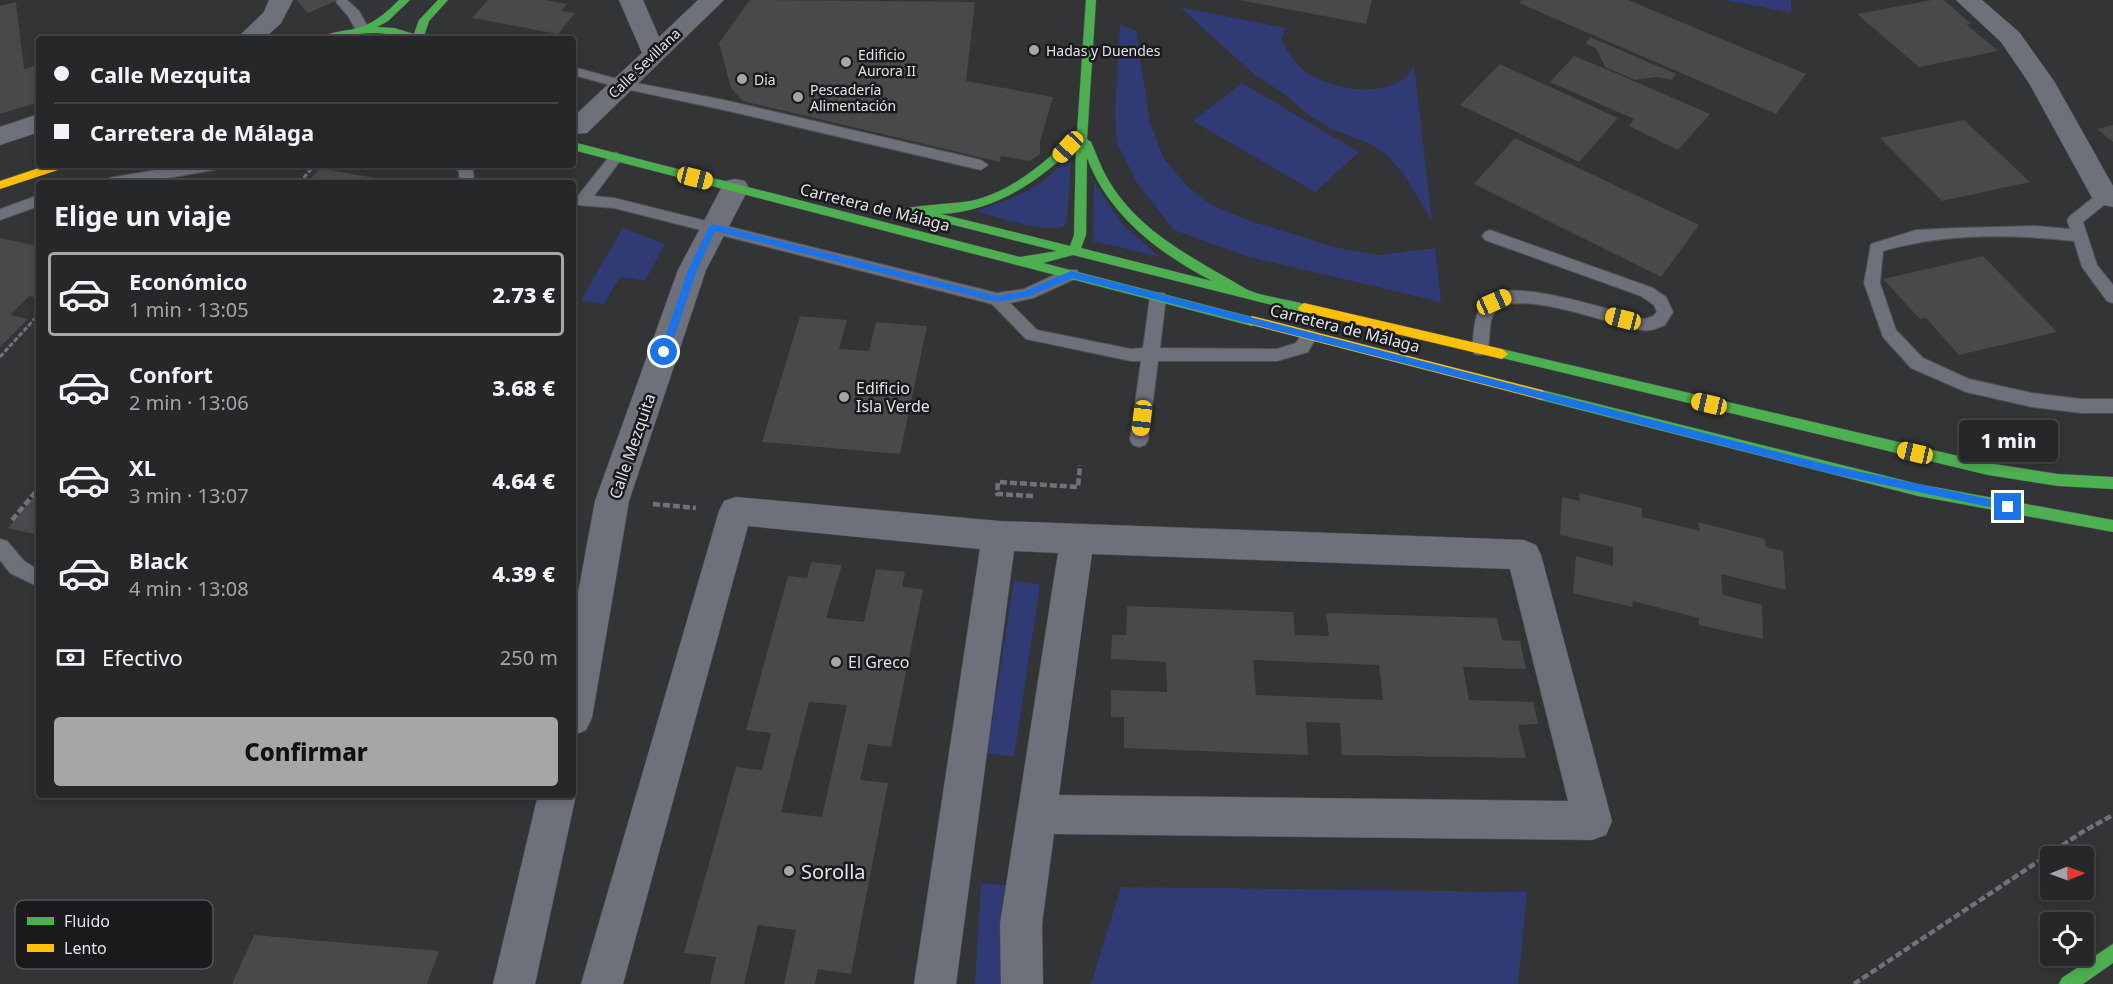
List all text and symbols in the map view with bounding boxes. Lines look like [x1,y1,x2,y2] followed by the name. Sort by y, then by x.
[604,24,684,102] street label: Calle Sevillana
[1046,41,1161,60] place label: Hadas y Duendes
[1027,43,1041,57] marker: Hadas y Duendes
[858,45,916,80] place label: Edificio Aurora II
[839,55,853,69] marker: Edificio Aurora II
[90,59,251,89] text: Calle Mezquita
[754,70,776,89] place label: Dia
[735,72,749,86] marker: Dia
[810,80,896,115] place label: Pescadería Alimentación
[791,90,805,104] marker: Pescadería Alimentación
[90,117,314,147] text: Carretera de Málaga
[1049,128,1087,166] car
[675,165,715,191] car
[798,178,952,236] street label: Carretera de Málaga
[54,197,231,234] text: Elige un viaje
[129,266,248,296] text: Económico
[57,267,111,321] icon: car
[492,279,555,309] text: 2.73 €
[1474,286,1514,318] car
[129,296,249,323] text: 1 min · 13:05
[1268,299,1422,357] street label: Carretera de Málaga
[1603,306,1643,332] car
[650,338,677,365] route start
[129,359,213,389] text: Confort
[57,360,111,414] icon: car
[492,372,555,402] text: 3.68 €
[856,377,930,417] place label: Edificio Isla Verde
[129,389,249,416] text: 2 min · 13:06
[604,390,660,502] street label: Calle Mezquita
[837,390,851,404] marker: Edificio Isla Verde
[1689,391,1729,417] car
[1131,399,1153,437] car
[1958,420,2058,462] callout: 1 min
[1981,427,2036,454] text: 1 min
[1895,440,1935,466] car
[129,452,156,482] text: XL
[57,453,111,507] icon: car
[492,465,555,495] text: 4.64 €
[129,482,249,509] text: 3 min · 13:07
[1994,493,2021,520] route end
[129,545,188,575] text: Black
[57,546,111,600] icon: car
[492,558,555,588] text: 4.39 €
[129,575,249,602] text: 4 min · 13:08
[54,641,87,674] icon: cash
[102,642,183,672] text: Efectivo
[500,644,558,671] text: 250 m
[848,651,910,673] place label: El Greco
[829,655,843,669] marker: El Greco
[54,717,558,786] button: Confirmar
[2040,846,2094,900] north arrow
[2040,846,2094,966] map controls
[801,858,866,885] place label: Sorolla
[782,864,796,878] marker: Sorolla
[15,900,213,969] legend
[64,910,110,932] text: Fluido
[2040,912,2094,966] button: locate
[64,937,107,959] text: Lento

